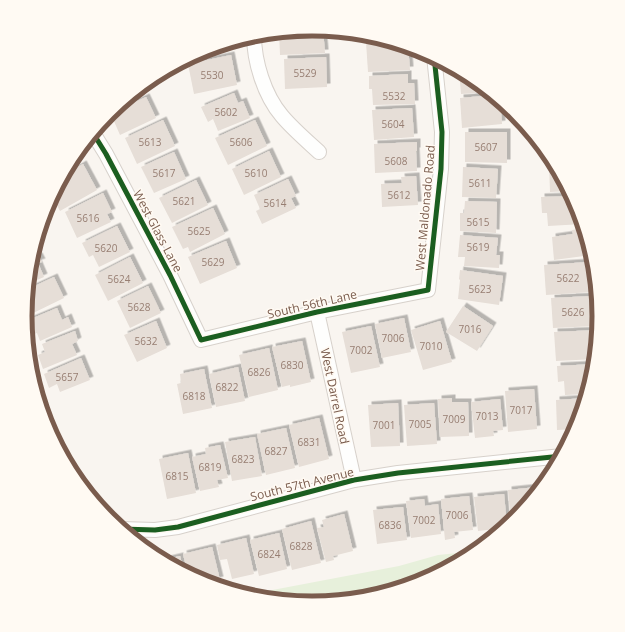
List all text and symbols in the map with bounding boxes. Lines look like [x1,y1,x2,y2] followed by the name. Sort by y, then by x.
[294,66,317,80] house number: 5529
[201,68,224,82] house number: 5530
[383,89,406,103] house number: 5532
[215,105,238,119] house number: 5602
[382,117,405,131] house number: 5604
[139,135,162,149] house number: 5613
[230,135,253,149] house number: 5606
[475,140,498,154] house number: 5607
[411,144,439,272] street label: West Maldonado Road
[385,154,408,168] house number: 5608
[153,166,176,180] house number: 5617
[245,166,268,180] house number: 5610
[469,176,491,190] house number: 5611
[129,187,187,275] street label: West Glass Lane
[388,188,411,202] house number: 5612
[173,194,195,208] house number: 5621
[264,196,287,210] house number: 5614
[77,211,100,225] house number: 5616
[467,215,490,229] house number: 5615
[188,224,211,238] house number: 5625
[467,240,490,254] house number: 5619
[95,241,118,255] house number: 5620
[202,255,225,269] house number: 5629
[557,271,580,285] house number: 5622
[108,272,131,286] house number: 5624
[469,282,492,296] house number: 5623
[266,285,359,323] street label: South 56th Lane
[128,300,151,314] house number: 5628
[562,305,585,319] house number: 5626
[459,322,482,336] house number: 7016
[382,331,405,345] house number: 7006
[135,334,158,348] house number: 5632
[420,339,443,353] house number: 7010
[350,343,373,357] house number: 7002
[317,346,353,446] street label: West Darrel Road
[281,358,304,372] house number: 6830
[248,365,271,379] house number: 6826
[56,370,79,384] house number: 5657
[216,380,239,394] house number: 6822
[183,389,206,403] house number: 6818
[510,403,533,417] house number: 7017
[476,409,499,423] house number: 7013
[443,412,466,426] house number: 7009
[409,417,432,431] house number: 7005
[373,418,395,432] house number: 7001
[298,435,320,449] house number: 6831
[265,444,288,458] house number: 6827
[232,452,255,466] house number: 6823
[199,460,222,474] house number: 6819
[248,463,356,505] street label: South 57th Avenue
[166,469,189,483] house number: 6815
[446,508,469,522] house number: 7006
[413,513,436,527] house number: 7002
[379,518,402,532] house number: 6836
[290,539,313,553] house number: 6828
[258,547,281,561] house number: 6824

